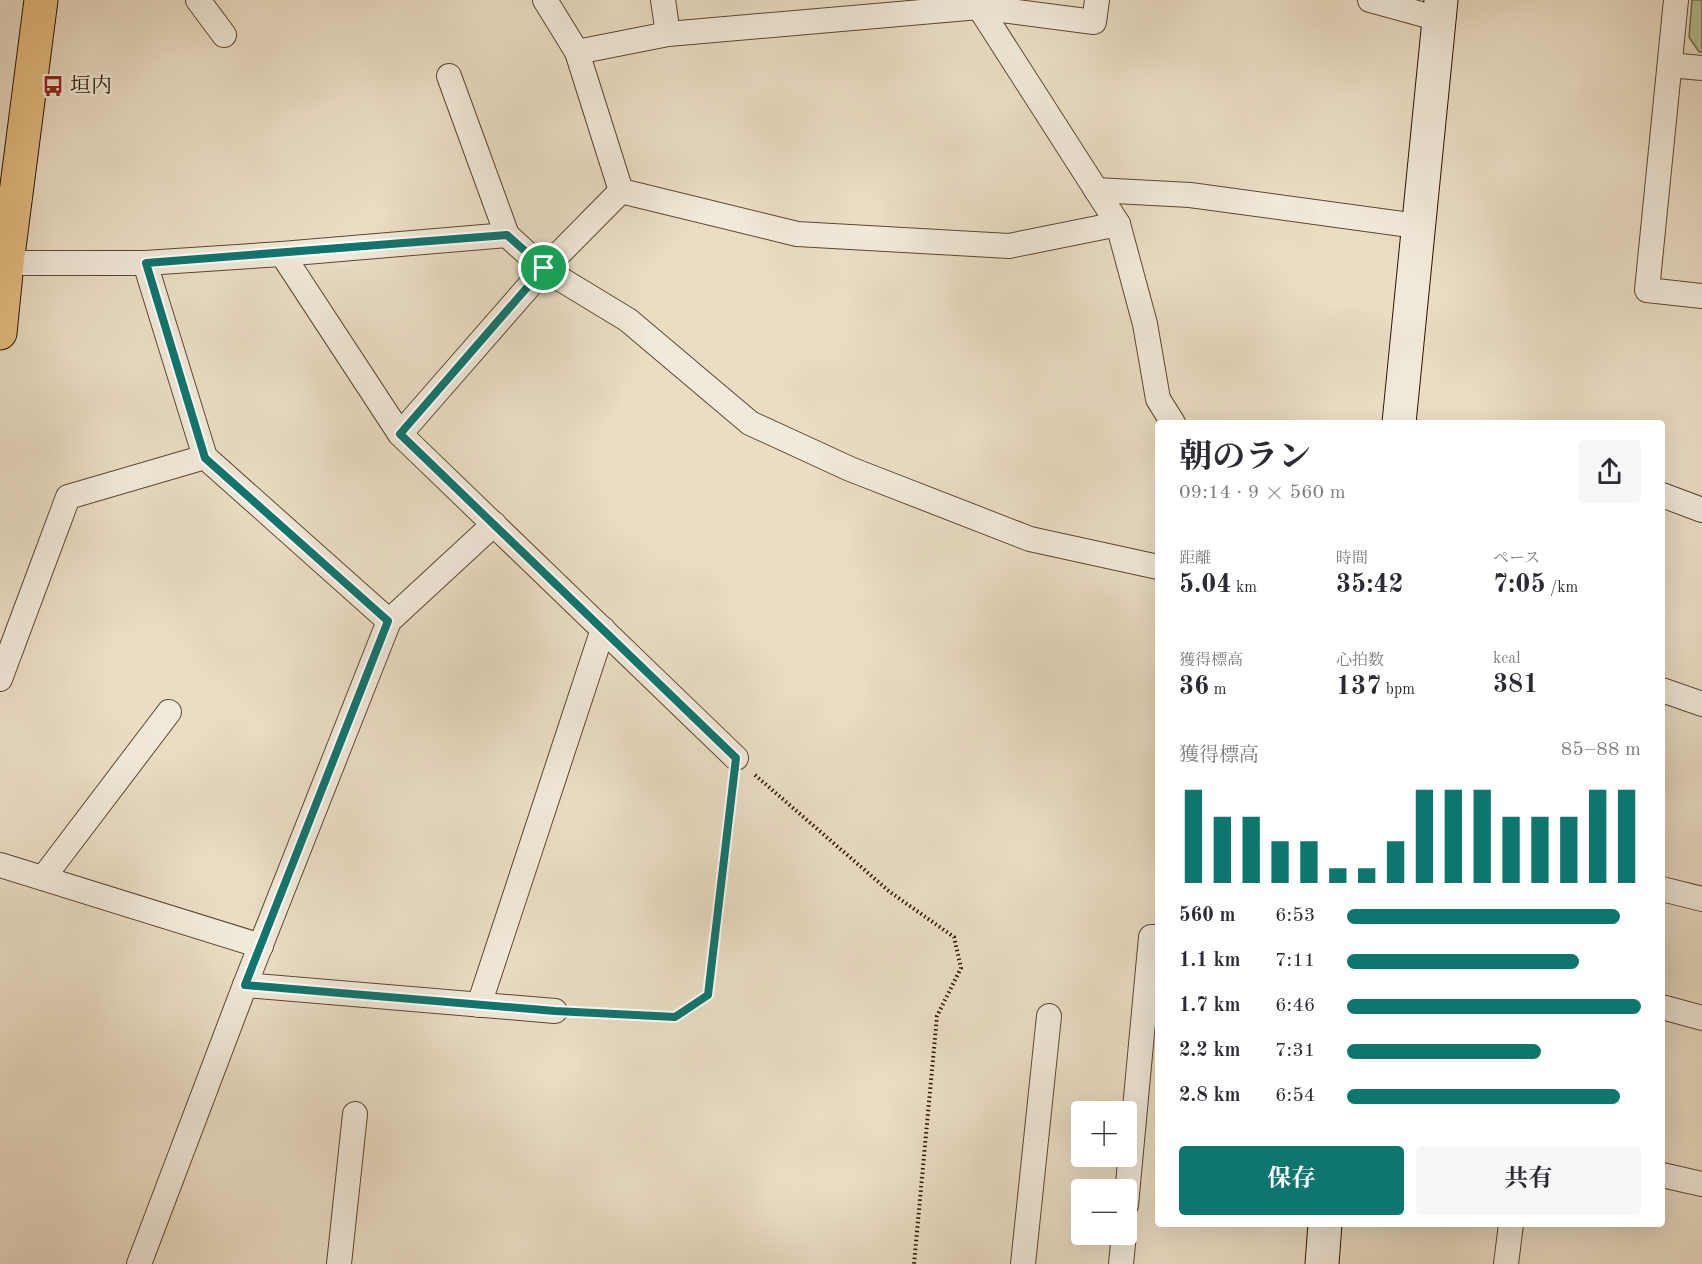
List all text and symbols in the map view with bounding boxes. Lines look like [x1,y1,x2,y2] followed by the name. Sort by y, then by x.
[41,74,65,98] bus stop icon: 垣内
[70,74,112,97] place label: 垣内
[518,242,569,293] pin
[527,251,560,284] icon: arrive
[1578,440,1641,503] button: share
[1179,442,1311,475] text: 朝のラン
[1179,483,1346,503] text: 09:14 · 9 × 560 m
[1179,551,1211,567] text: 距離
[1336,551,1368,567] text: 時間
[1493,551,1540,567] text: ペース
[1179,572,1232,598] text: 5.04
[1336,572,1404,598] text: 35:42
[1493,572,1546,598] text: 7:05
[1232,580,1257,596] text: km
[1546,580,1578,596] text: /km
[1493,651,1521,667] text: kcal
[1179,653,1243,669] text: 獲得標高
[1336,653,1384,669] text: 心拍数
[1493,672,1538,698] text: 381
[1179,674,1209,700] text: 36
[1336,674,1381,700] text: 137
[1209,682,1226,698] text: m
[1381,682,1415,698] text: bpm
[1561,740,1641,760] text: 85–88 m
[1179,746,1259,766] text: 獲得標高
[1179,906,1235,926] text: 560 m
[1275,906,1315,926] text: 6:53
[1179,951,1241,971] text: 1.1 km
[1275,951,1315,971] text: 7:11
[1179,996,1241,1016] text: 1.7 km
[1275,996,1315,1016] text: 6:46
[1179,1041,1241,1061] text: 2.2 km
[1275,1041,1315,1061] text: 7:31
[1179,1086,1241,1106] text: 2.8 km
[1275,1086,1315,1106] text: 6:54
[1071,1101,1137,1245] map controls
[1071,1101,1137,1167] button: +
[1179,1146,1404,1215] button: 保存
[1416,1146,1641,1215] button: 共有
[1071,1179,1137,1245] button: −

